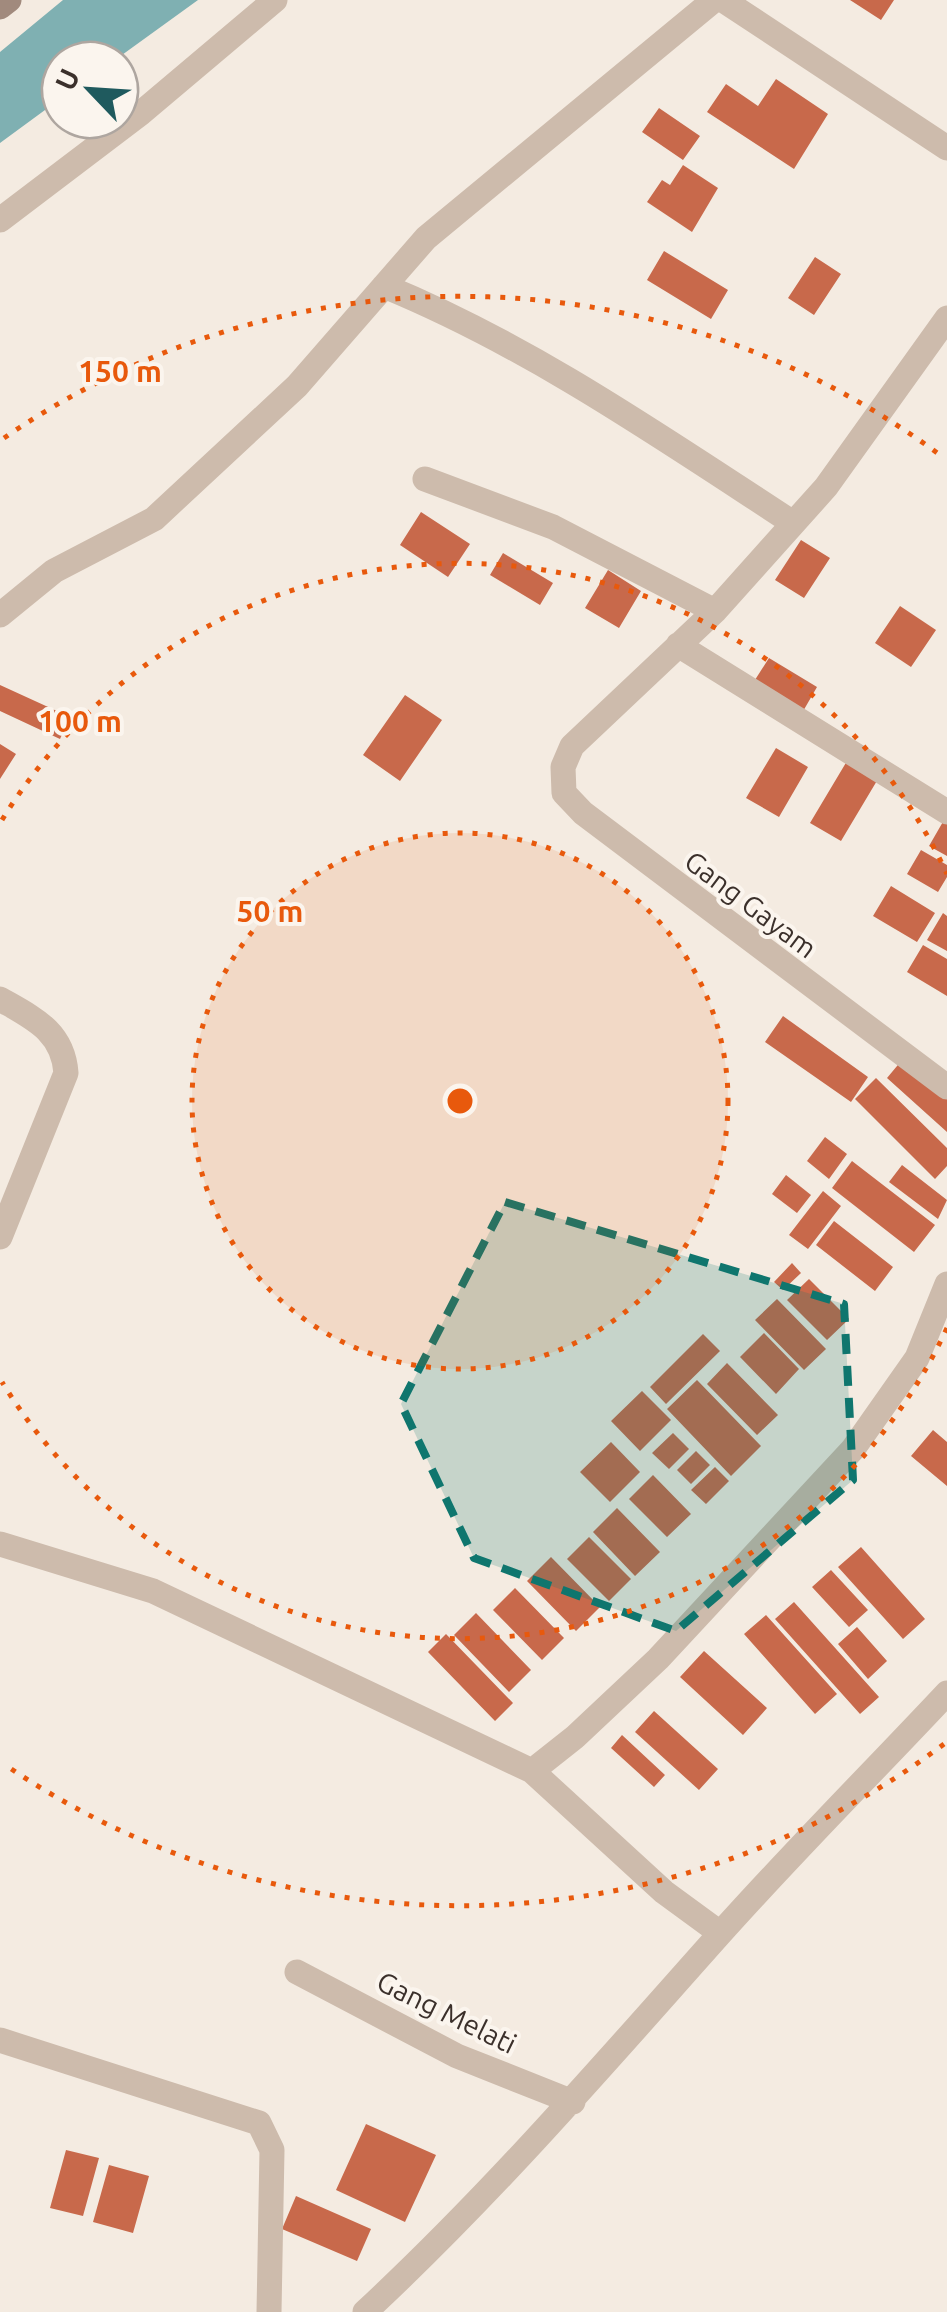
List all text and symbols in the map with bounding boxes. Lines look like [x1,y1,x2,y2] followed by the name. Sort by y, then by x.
[40,40,140,140] north arrow
[49,64,85,95] text: U
[78,354,162,388] text: 150 m
[38,704,122,738] text: 100 m
[679,845,823,963] street label: Gang Gayam
[237,894,303,928] text: 50 m
[442,1083,478,1119] centre of rings
[372,1965,522,2059] street label: Gang Melati

